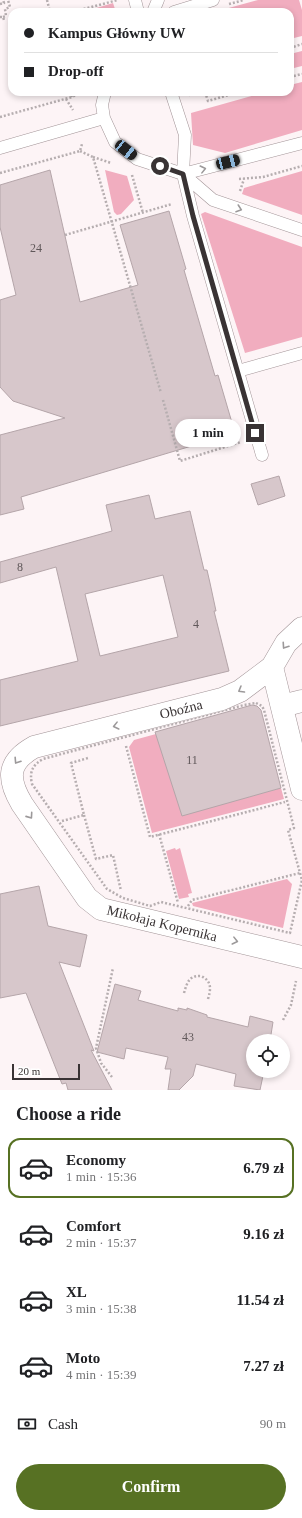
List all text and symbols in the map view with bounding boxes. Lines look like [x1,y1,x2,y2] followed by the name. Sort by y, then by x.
[48,25,186,41] text: Kampus Główny UW
[48,63,104,79] text: Drop-off
[113,138,139,162] car
[215,153,241,171] car
[151,157,169,175] route start
[200,165,207,173] one-way arrow
[235,204,242,213] one-way arrow
[30,241,42,255] house number: 24
[175,419,241,447] callout: 1 min
[246,424,264,442] route end
[192,425,224,440] text: 1 min
[17,560,23,574] house number: 8
[193,617,199,631] house number: 4
[283,641,290,648] one-way arrow
[238,685,245,692] one-way arrow
[158,697,205,722] street label: Oboźna
[113,721,120,730] one-way arrow
[186,753,198,767] house number: 11
[15,757,22,764] one-way arrow
[25,812,33,819] one-way arrow
[105,903,219,945] street label: Mikołaja Kopernika
[232,936,239,945] one-way arrow
[182,1030,194,1044] house number: 43
[246,1034,290,1078] map controls
[246,1034,290,1078] button: locate
[12,1062,80,1081] scale bar
[18,1065,40,1077] text: 20 m
[16,1104,121,1124] text: Choose a ride
[18,1150,54,1186] icon: car
[66,1152,126,1168] text: Economy
[243,1160,284,1176] text: 6.79 zł
[66,1169,136,1184] text: 1 min · 15:36
[18,1216,54,1252] icon: car
[66,1218,121,1234] text: Comfort
[243,1226,284,1242] text: 9.16 zł
[66,1235,136,1250] text: 2 min · 15:37
[18,1282,54,1318] icon: car
[66,1284,87,1300] text: XL
[237,1292,284,1308] text: 11.54 zł
[66,1301,136,1316] text: 3 min · 15:38
[18,1348,54,1384] icon: car
[66,1350,100,1366] text: Moto
[243,1358,284,1374] text: 7.27 zł
[66,1367,136,1382] text: 4 min · 15:39
[16,1413,38,1435] icon: cash
[48,1416,78,1432] text: Cash
[260,1416,286,1431] text: 90 m
[16,1464,286,1510] button: Confirm

